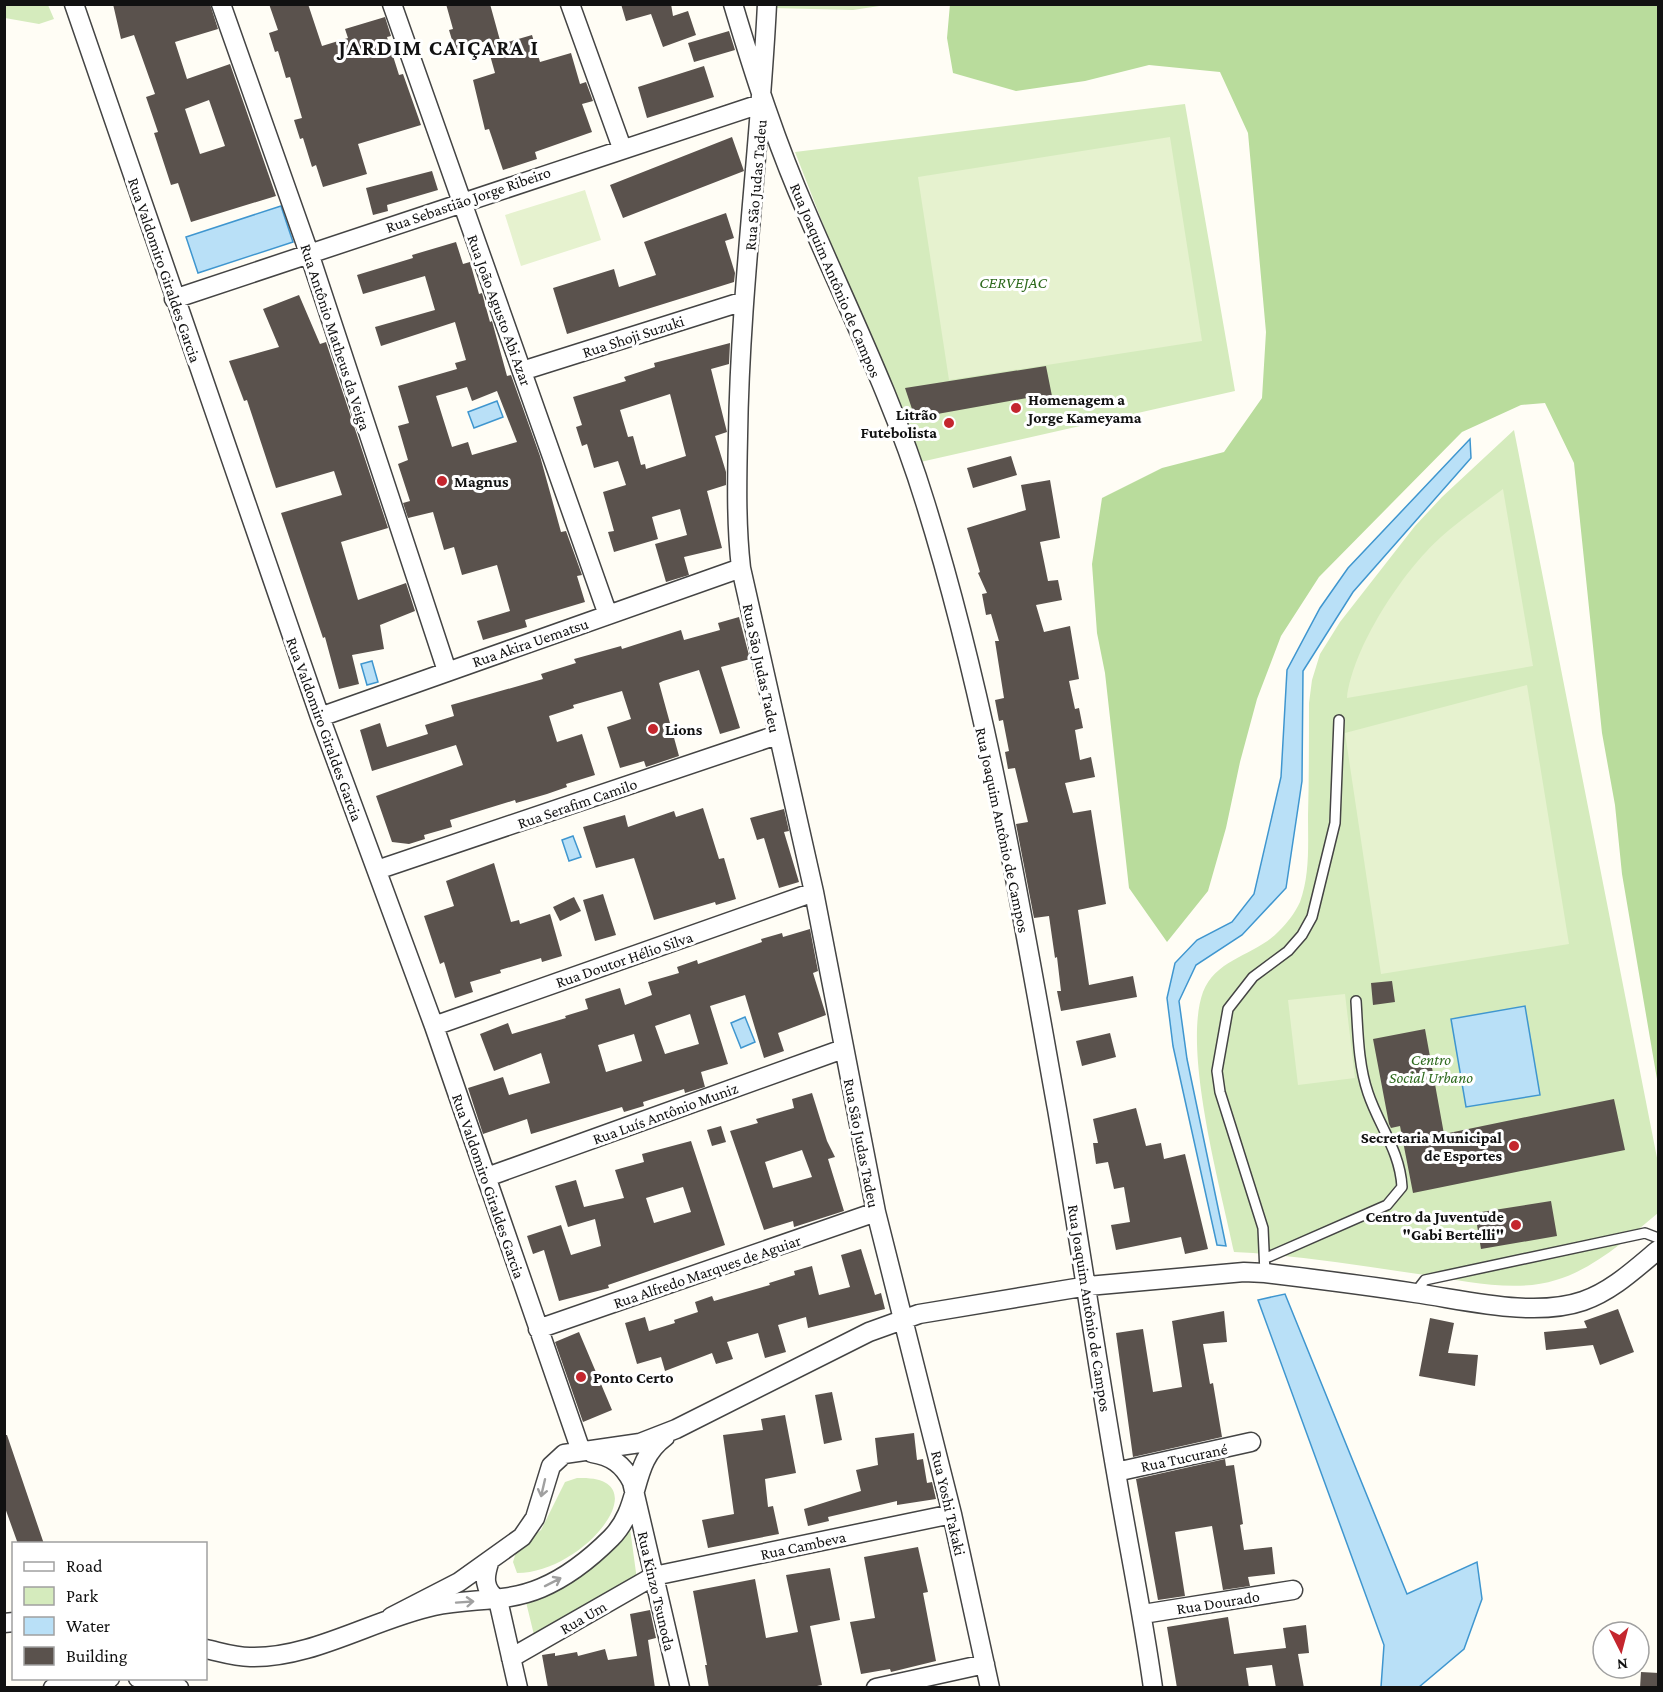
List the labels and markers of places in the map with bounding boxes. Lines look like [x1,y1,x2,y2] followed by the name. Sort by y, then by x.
[1026,391,1142,426] place label: Homenagem a Jorge Kameyama
[1009,401,1023,415] marker: Homenagem a Jorge Kameyama
[861,406,937,441] place label: Litrão Futebolista
[942,416,956,430] marker: Litrão Futebolista
[454,473,509,490] place label: Magnus
[435,474,449,488] marker: Magnus
[665,721,703,738] place label: Lions
[646,722,660,736] marker: Lions
[1361,1129,1502,1164] place label: Secretaria Municipal de Esportes
[1507,1139,1521,1153] marker: Secretaria Municipal de Esportes
[1365,1208,1505,1243] place label: Centro da Juventude "Gabi Bertelli"
[1509,1218,1523,1232] marker: Centro da Juventude "Gabi Bertelli"
[593,1369,673,1386] place label: Ponto Certo
[574,1370,588,1384] marker: Ponto Certo

